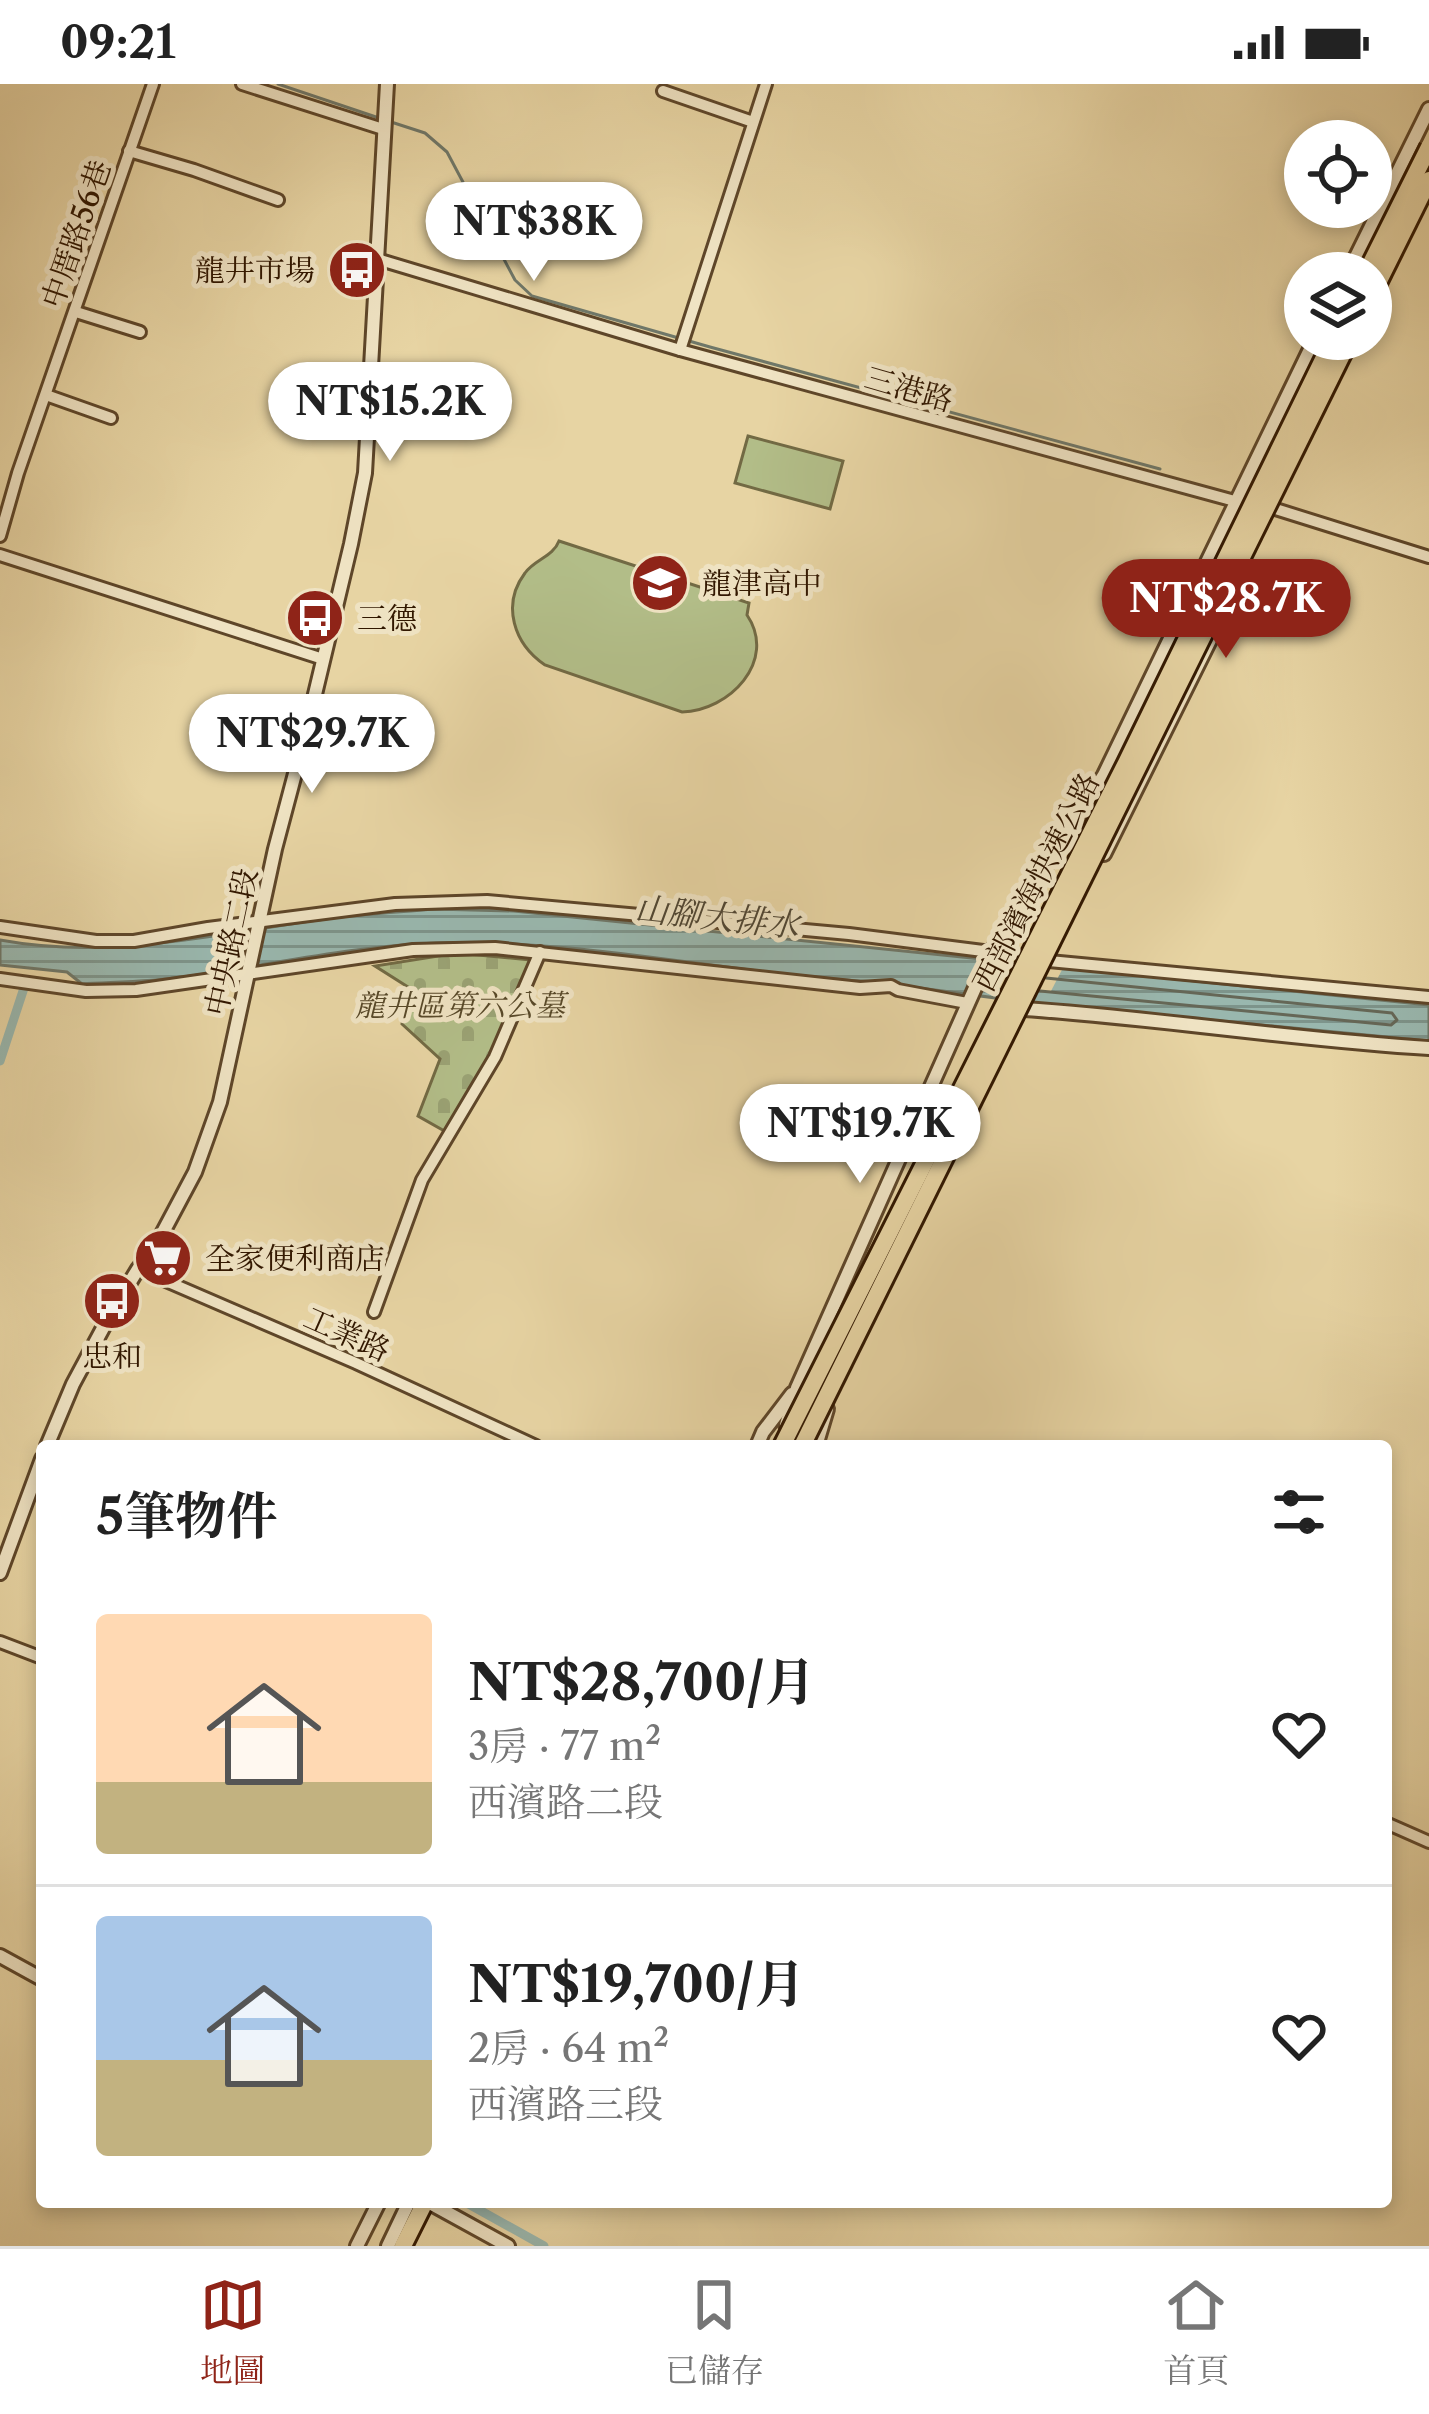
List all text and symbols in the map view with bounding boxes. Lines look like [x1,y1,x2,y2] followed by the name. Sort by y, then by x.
[60,14,176,70] text: 09:21
[1284,120,1392,360] map controls
[1284,120,1392,228] button: locate
[33,155,119,313] street label: 中厝路56巷
[436,182,632,284] pin: NT$38K
[453,197,615,245] text: NT$38K
[326,239,388,301] bus stop icon: 龍井市場
[195,252,315,289] place label: 龍井市場
[1284,252,1392,360] button: layers
[861,359,957,419] street label: 三港路
[266,362,514,464] pin: NT$15.2K
[295,377,485,425] text: NT$15.2K
[629,552,691,614] school or university icon: 龍津高中
[1102,559,1350,661] pin: NT$28.7K
[702,565,822,602] place label: 龍津高中
[1129,574,1323,622] text: NT$28.7K
[284,587,346,649] bus stop icon: 三德
[357,600,417,637] place label: 三德
[188,694,436,796] pin: NT$29.7K
[216,709,408,757] text: NT$29.7K
[965,767,1107,997] street label: 西部濱海快速公路
[197,865,265,1019] street label: 中央路二段
[633,888,804,946] water label: 山腳大排水
[355,987,570,1024] park label: 龍井區第六公墓
[736,1084,984,1186] pin: NT$19.7K
[767,1099,953,1147] text: NT$19.7K
[132,1227,194,1289] supermarket icon: 全家便利商店
[205,1240,385,1277] place label: 全家便利商店
[81,1270,143,1332] bus stop icon: 忠和
[298,1299,396,1369] street label: 工業路
[82,1338,142,1375] place label: 忠和
[1266,1479,1332,1545] icon: filters
[96,1485,277,1547] text: 5筆物件
[468,1651,816,1713] text: NT$28,700/月
[192,1662,336,1806] icon: home
[1266,1701,1332,1767] icon: heart
[468,1722,661,1770] text: 3房 · 77 m²
[468,1778,663,1826] text: 西濱路二段
[468,1953,806,2015] text: NT$19,700/月
[192,1964,336,2108] icon: home
[1266,2003,1332,2069] icon: heart
[468,2024,669,2072] text: 2房 · 64 m²
[468,2080,663,2128] text: 西濱路三段
[200,2272,266,2391] tab: 地圖
[665,2272,764,2391] tab: 已儲存
[1163,2272,1229,2391] tab: 首頁

